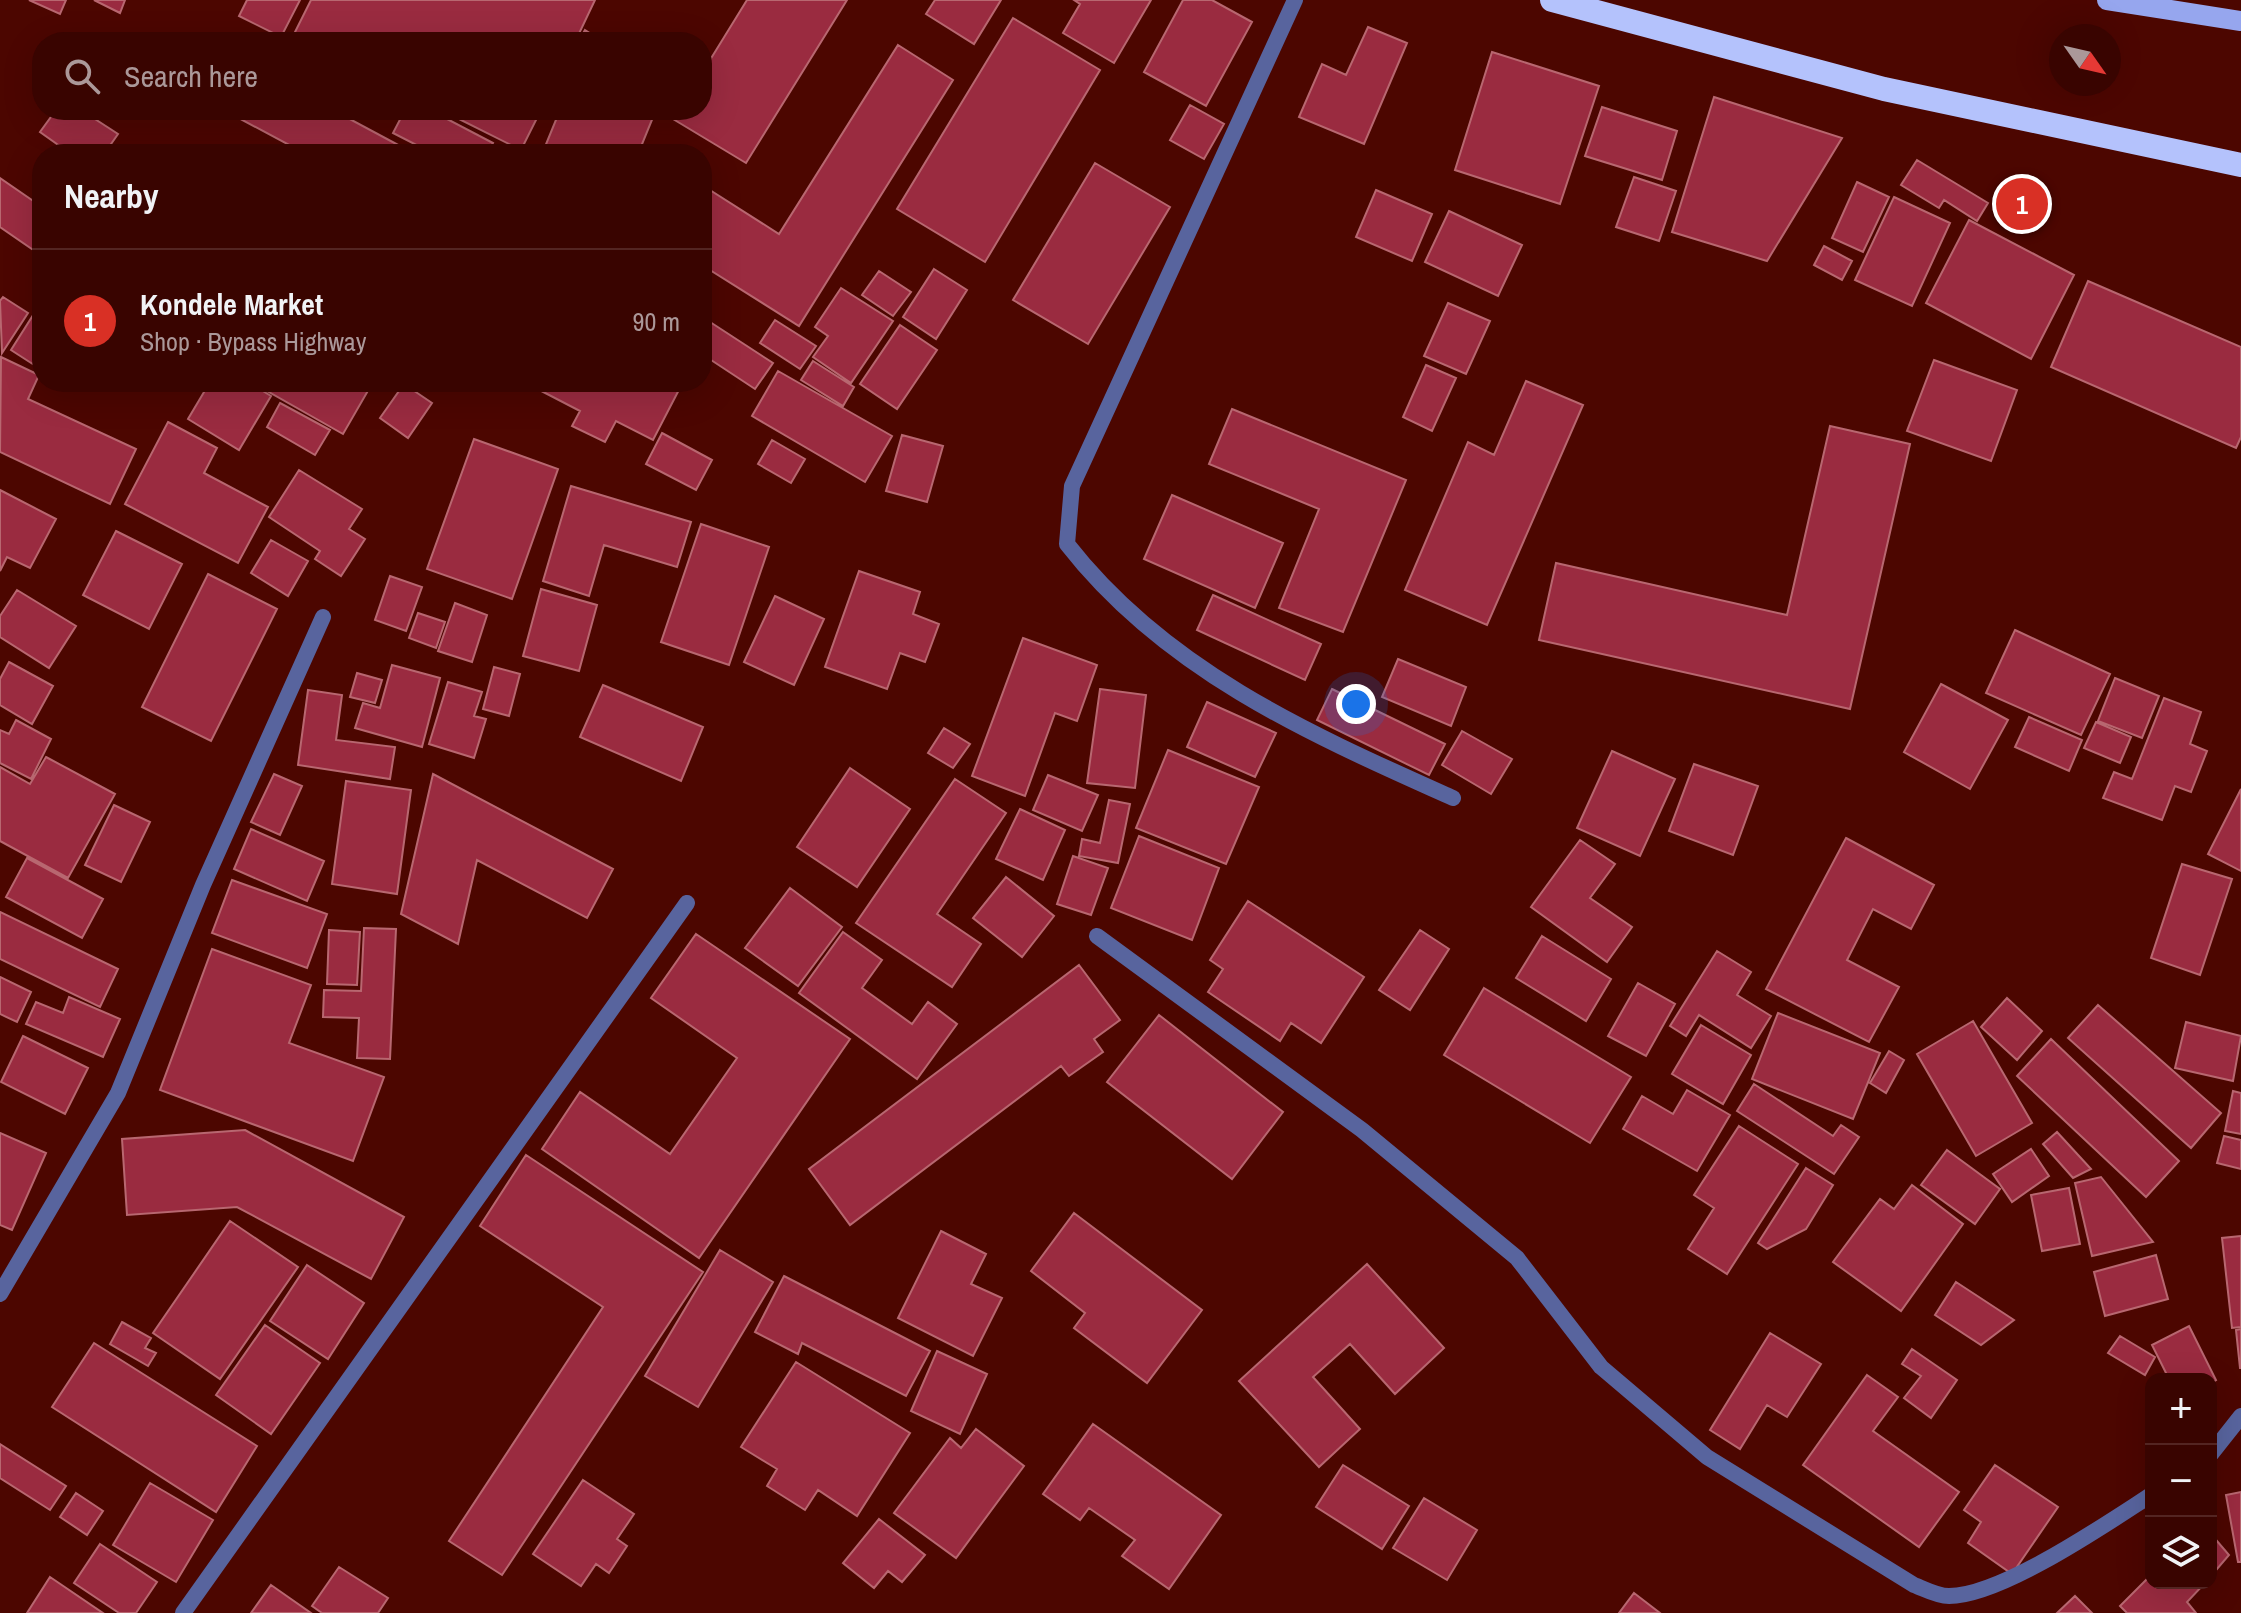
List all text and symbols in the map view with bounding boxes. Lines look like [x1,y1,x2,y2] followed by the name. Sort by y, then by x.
[2049,24,2121,96] north arrow
[32,32,712,120] search box
[60,54,104,98] icon: search
[124,56,258,96] text: Search here
[64,173,159,219] text: Nearby
[1996,174,2048,234] pin: 1
[140,284,323,324] text: Kondele Market
[84,304,96,339] text: 1
[633,304,680,339] text: 90 m
[140,324,366,359] text: Shop · Bypass Highway
[1336,684,1376,724] your location
[2145,1373,2217,1589] map controls
[2145,1373,2217,1445] button: +
[2145,1445,2217,1517] button: −
[2145,1517,2217,1589] button: layers

